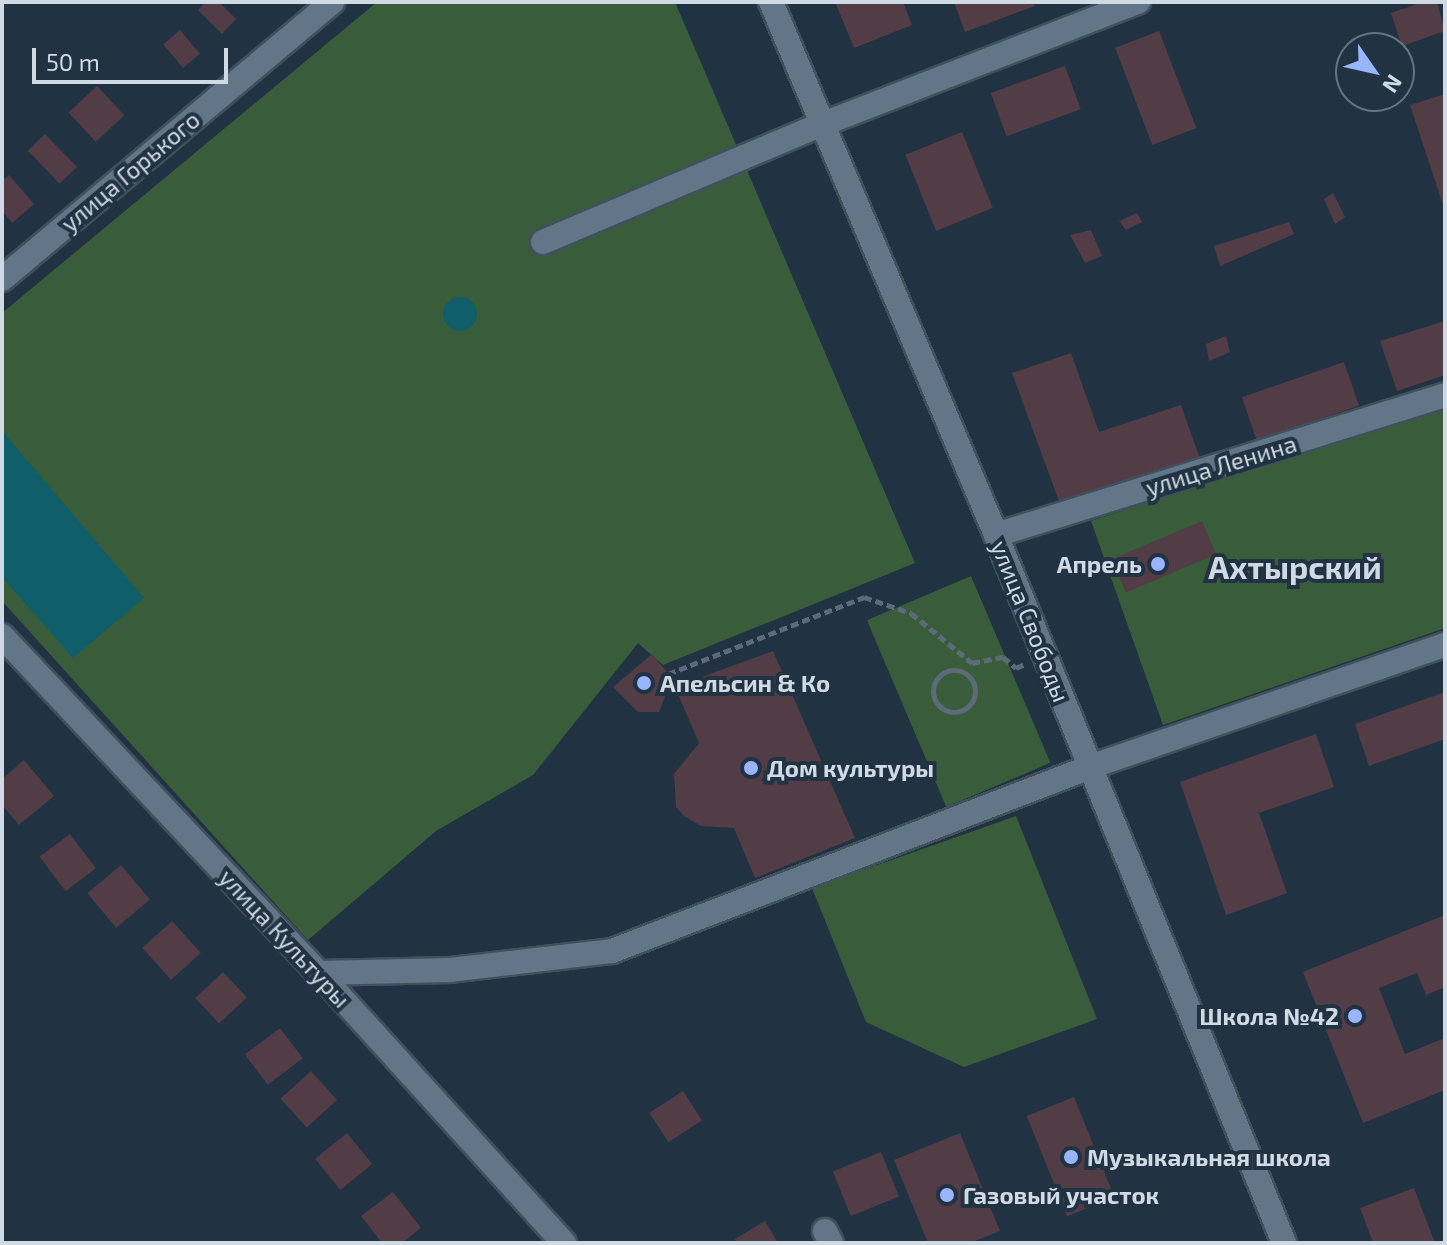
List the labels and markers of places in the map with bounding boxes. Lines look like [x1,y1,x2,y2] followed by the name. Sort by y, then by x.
[1057,550,1142,578] place label: Апрель
[1149,555,1167,573] marker: Апрель
[660,669,830,697] place label: Апельсин & Ко
[635,674,653,692] marker: Апельсин & Ко
[767,754,934,782] place label: Дом культуры
[742,759,760,777] marker: Дом культуры
[1199,1002,1339,1030] place label: Школа №42
[1346,1007,1364,1025] marker: Школа №42
[1087,1143,1331,1171] place label: Музыкальная школа
[1062,1148,1080,1166] marker: Музыкальная школа
[963,1181,1159,1209] place label: Газовый участок
[938,1186,956,1204] marker: Газовый участок

